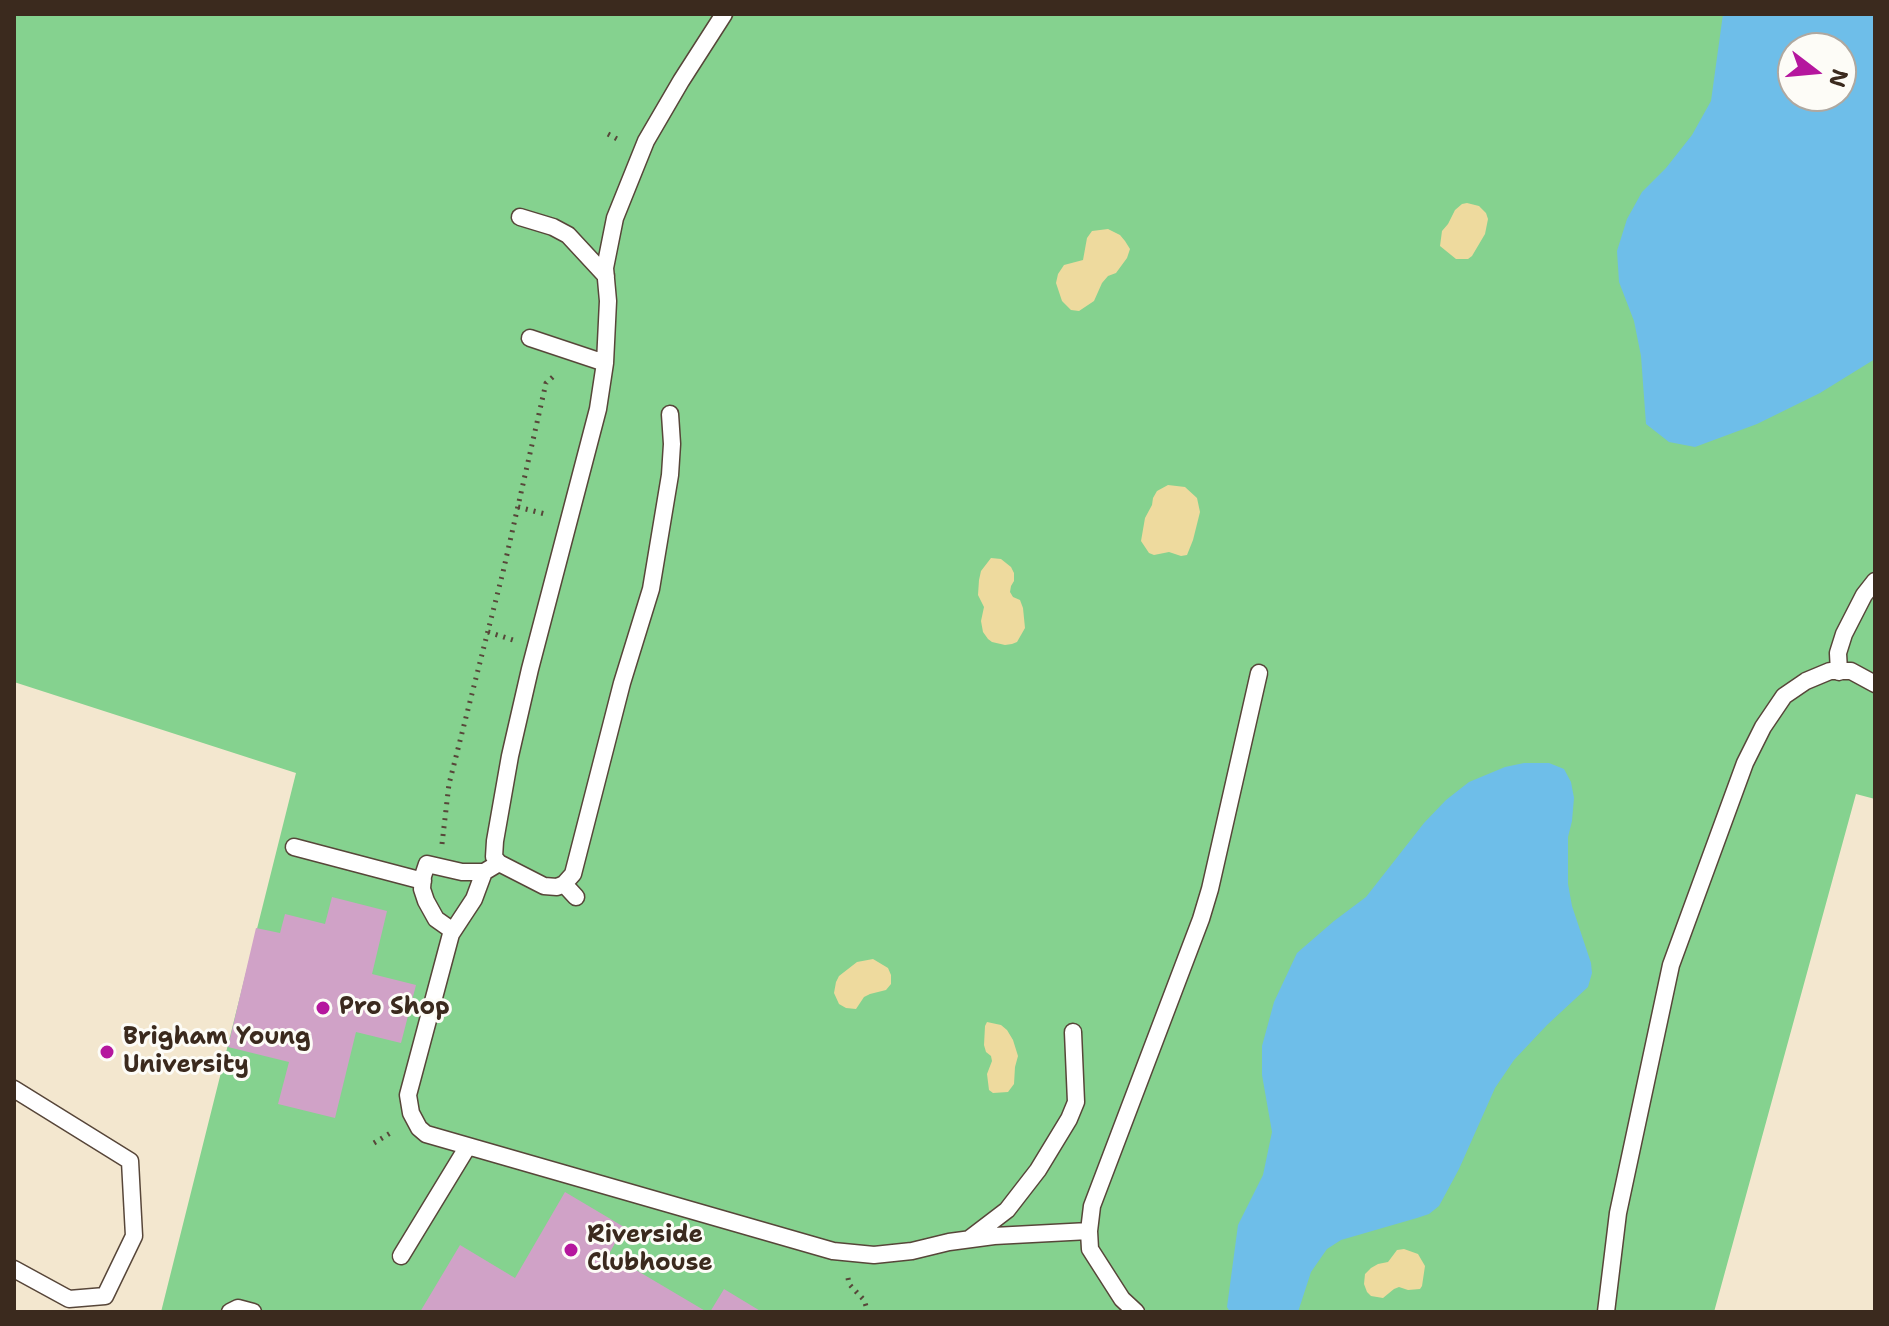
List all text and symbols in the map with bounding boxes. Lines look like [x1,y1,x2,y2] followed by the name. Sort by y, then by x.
[1777,32,1857,112] north arrow
[1822,66,1855,91] text: N
[339,994,450,1022] place label: Pro Shop
[314,999,332,1017] marker: Pro Shop
[123,1024,311,1080] place label: Brigham Young University
[98,1043,116,1061] marker: Brigham Young University
[587,1222,713,1278] place label: Riverside Clubhouse
[562,1241,580,1259] marker: Riverside Clubhouse

